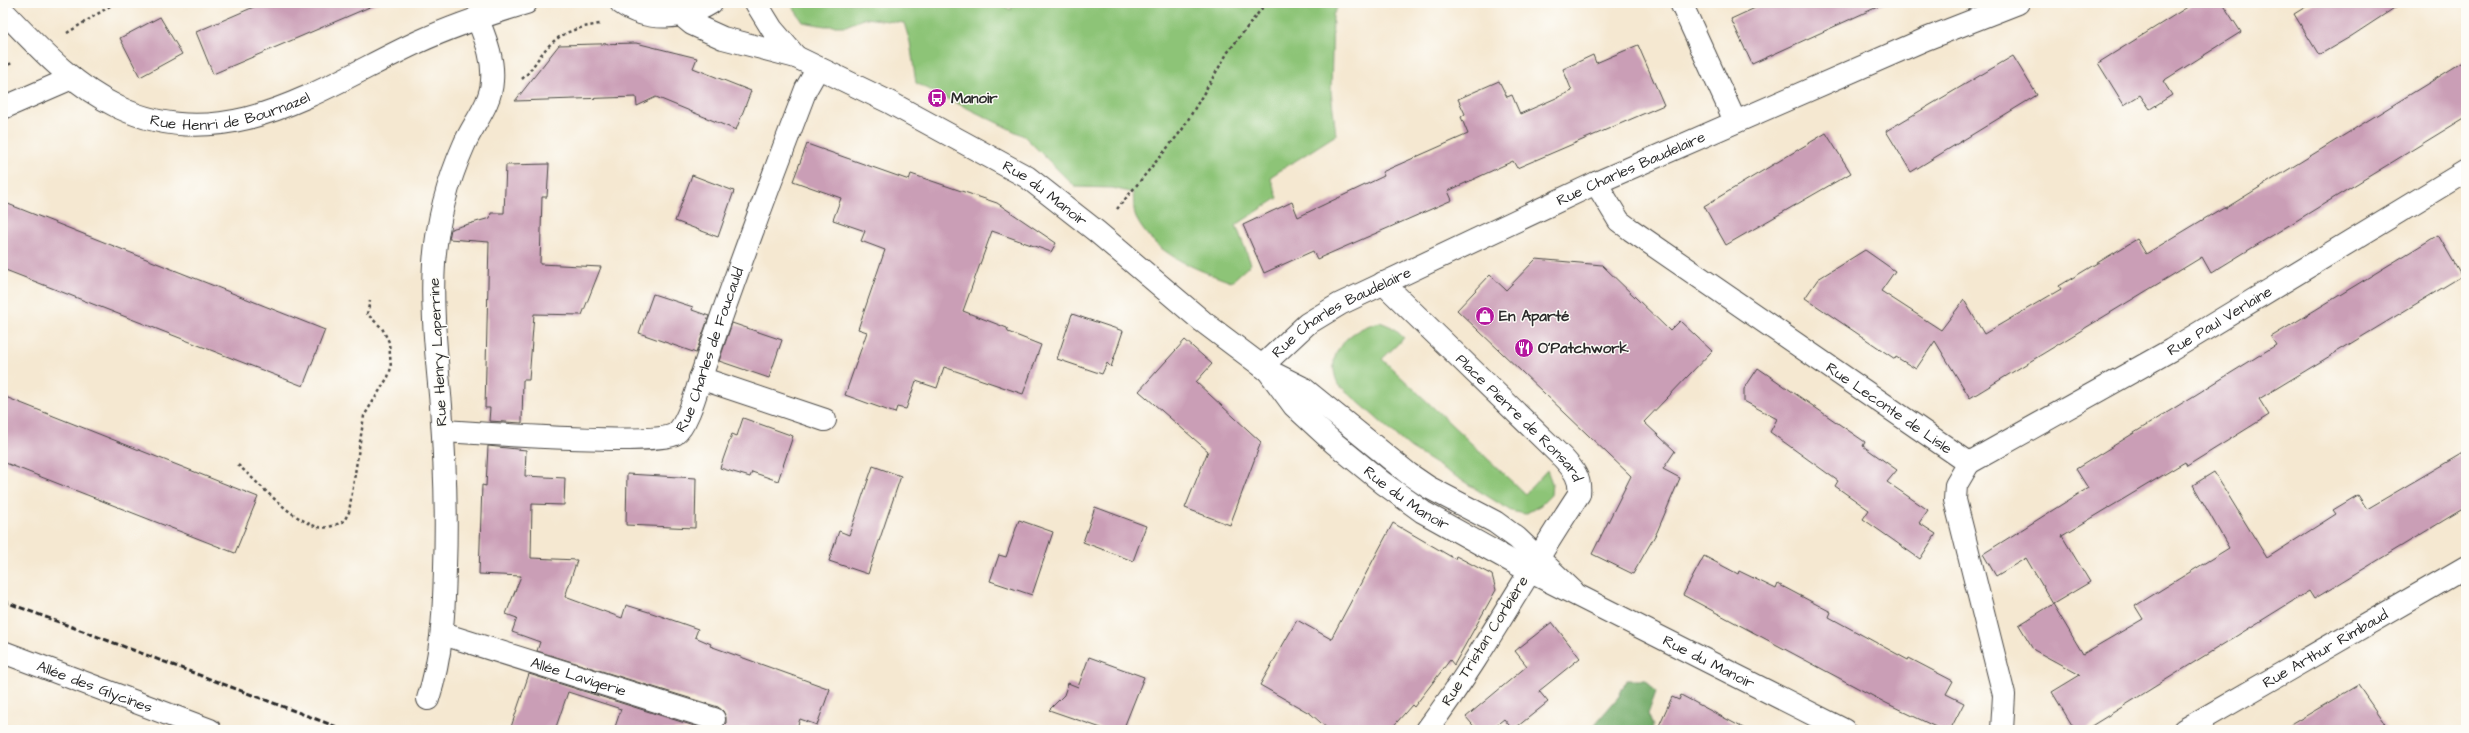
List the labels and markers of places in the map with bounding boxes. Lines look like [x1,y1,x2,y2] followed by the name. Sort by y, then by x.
[926,87,948,109] bus stop icon: Manoir
[951,88,998,109] place label: Manoir
[1474,305,1496,327] shop icon: En Aparté
[1499,306,1569,327] place label: En Aparté
[1513,337,1535,359] restaurant icon: O'Patchwork
[1538,338,1630,359] place label: O'Patchwork

